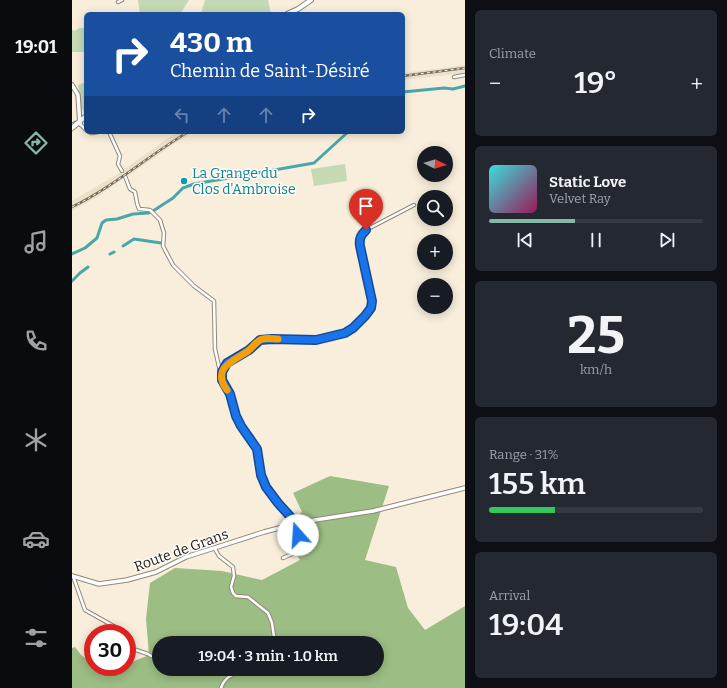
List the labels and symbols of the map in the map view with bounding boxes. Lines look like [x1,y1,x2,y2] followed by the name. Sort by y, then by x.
[417,146,453,182] north arrow
[192,165,296,198] place label: La Grange du Clos d'Ambroise
[179,176,189,186] marker: La Grange du Clos d'Ambroise
[349,189,383,230] pin
[277,514,319,556] position arrow
[132,526,231,575] street label: Route de Grans
[84,624,136,676] speed limit sign: 30

